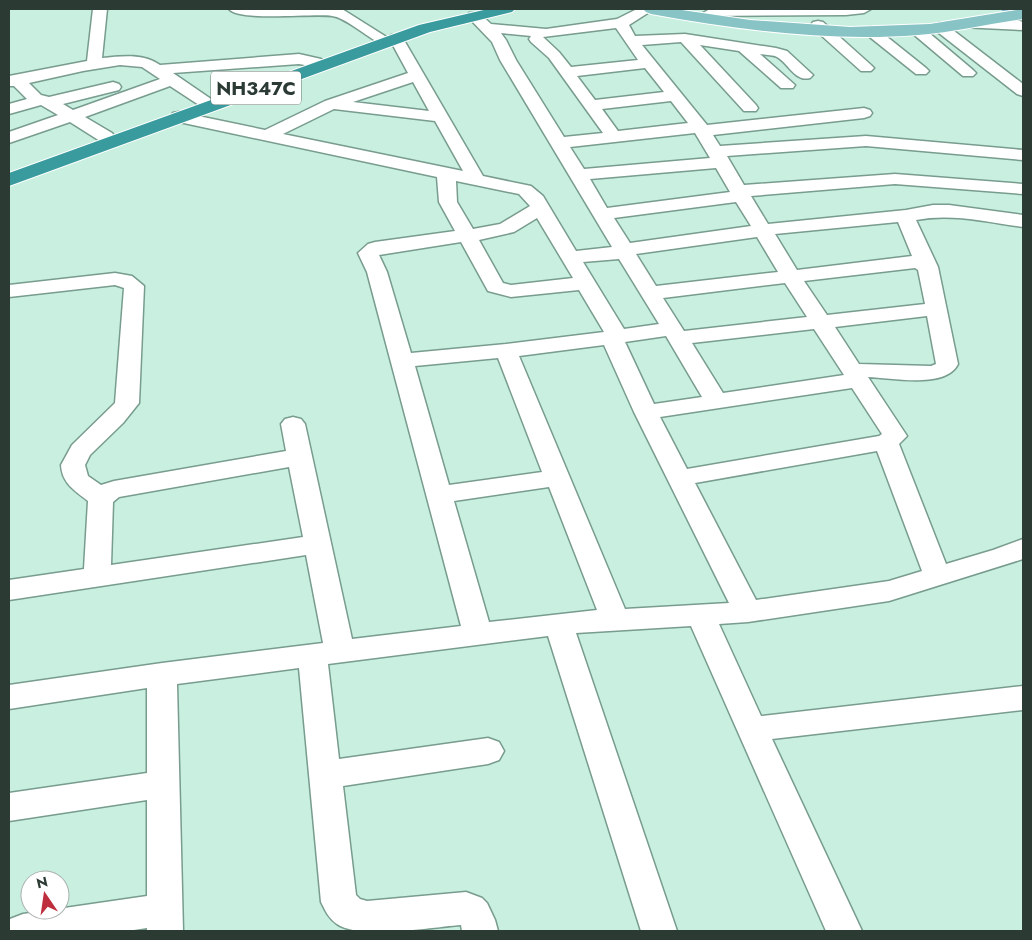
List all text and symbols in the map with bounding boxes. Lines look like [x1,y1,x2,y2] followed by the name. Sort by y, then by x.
[211,72,301,105] road number: NH347C
[20,870,70,920] north arrow
[34,871,50,893] text: N

